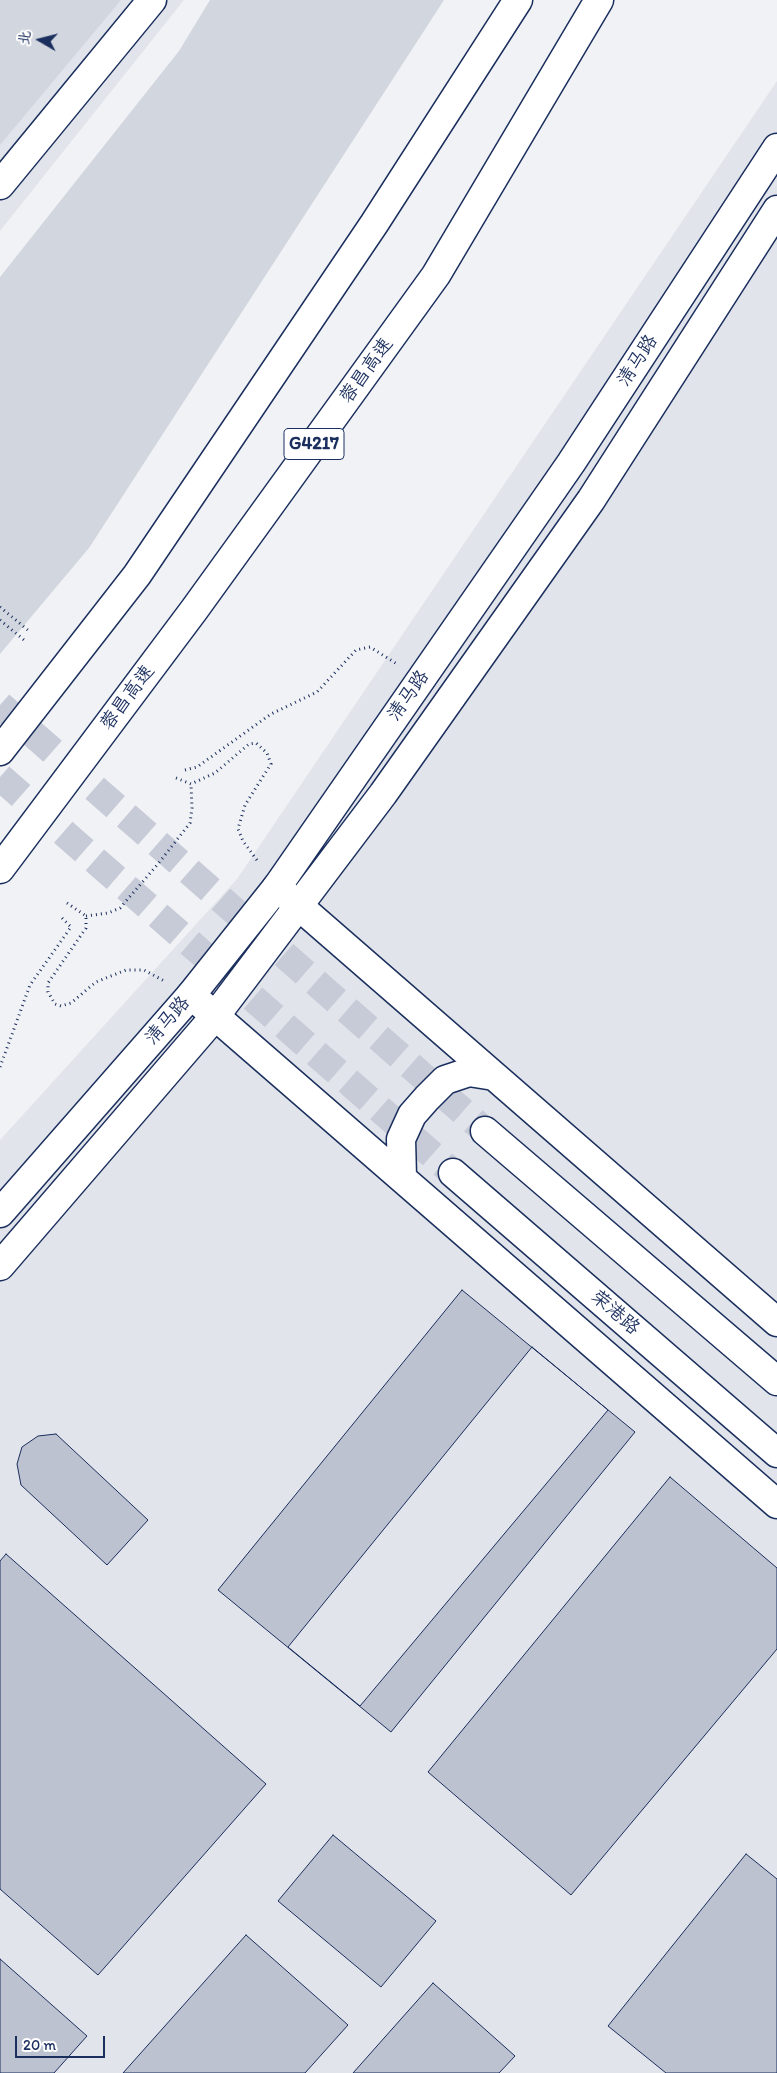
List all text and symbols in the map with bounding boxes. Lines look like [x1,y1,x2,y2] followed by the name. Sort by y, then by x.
[15,15,65,65] north arrow
[15,30,34,46] text: 北
[613,331,663,391] street label: 清马路
[335,334,399,408] street label: 蓉昌高速
[284,428,344,459] road number: G4217
[96,661,160,735] street label: 蓉昌高速
[383,666,435,726] street label: 清马路
[141,992,195,1050] street label: 清马路
[586,1286,644,1340] street label: 荣港路
[18,2026,108,2058] scale bar
[23,2036,56,2054] text: 20 m

